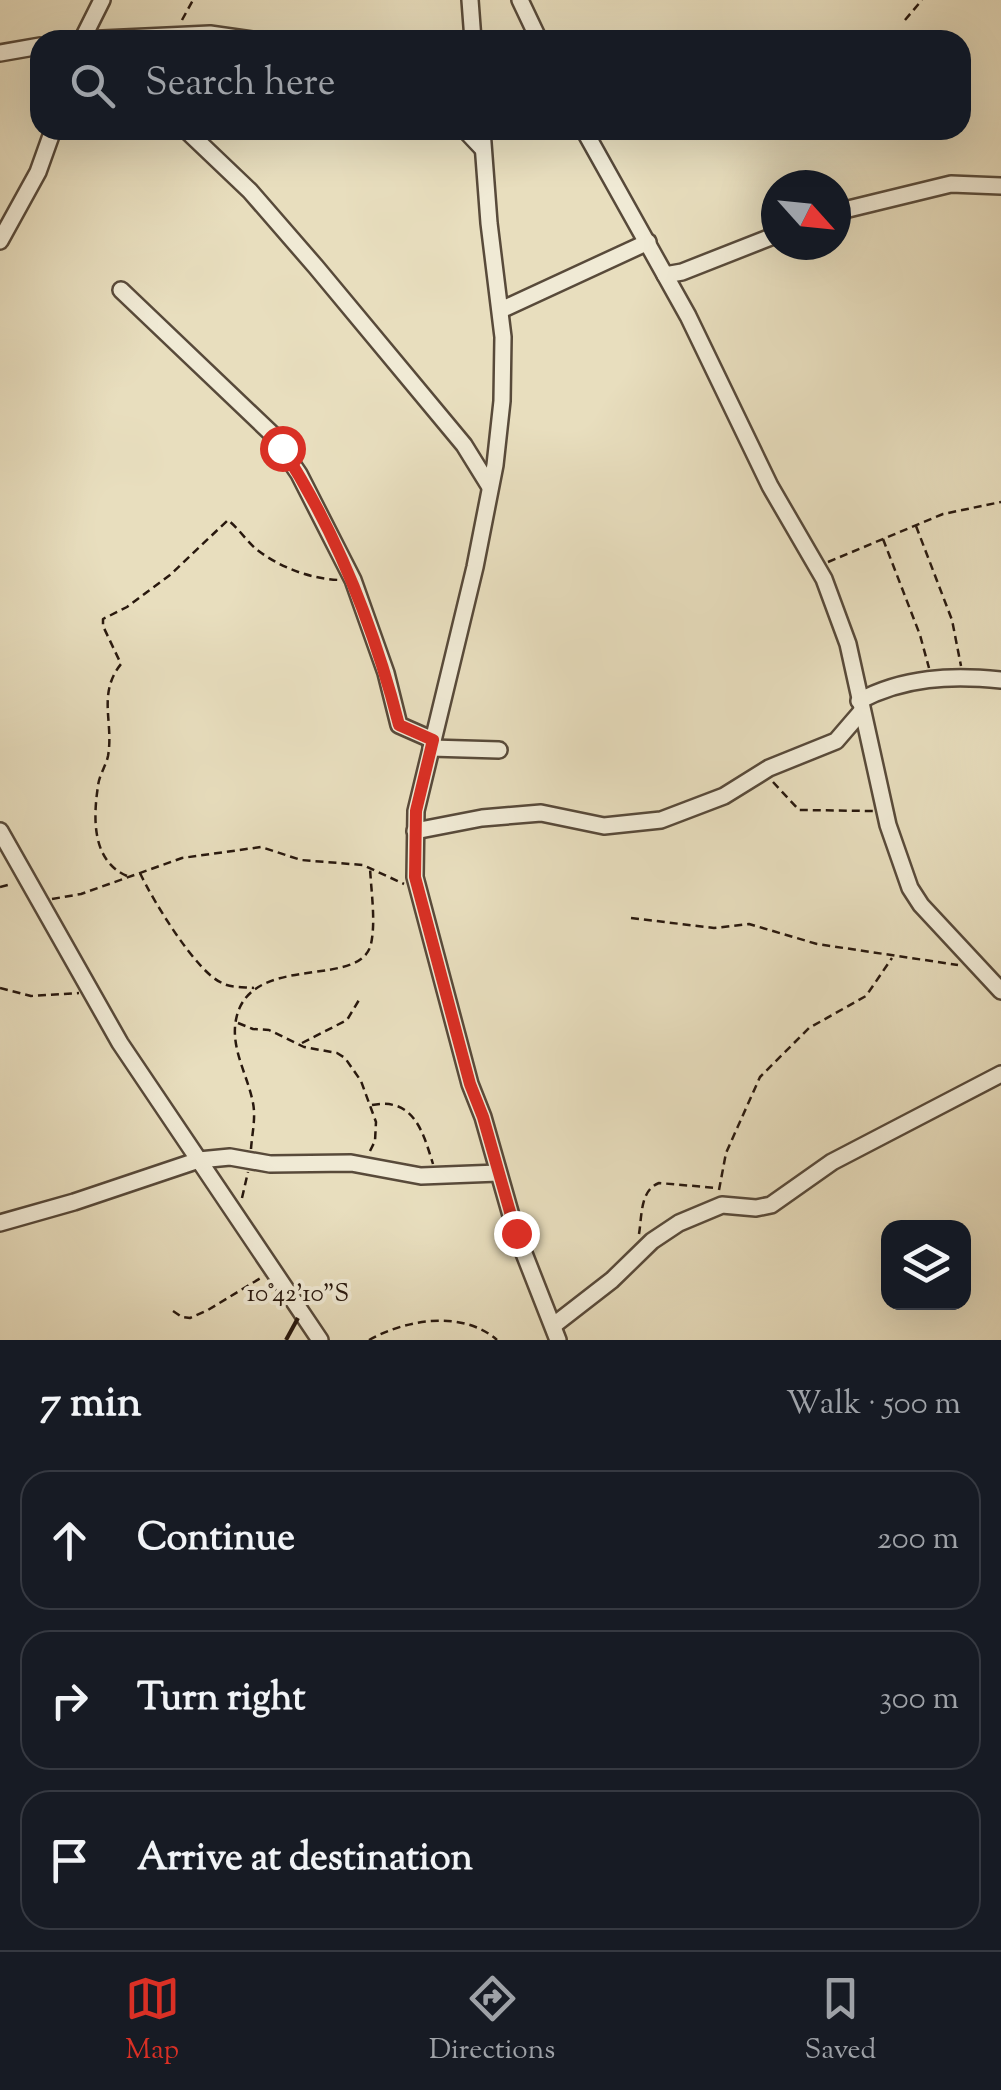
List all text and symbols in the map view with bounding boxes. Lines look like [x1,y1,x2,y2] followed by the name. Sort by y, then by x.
[30,30,971,140] search box
[65,58,120,113] icon: search
[145,58,336,112] text: Search here
[761,170,851,260] north arrow
[260,426,306,472] route start
[494,1211,540,1257] route end
[881,1220,971,1310] map controls
[881,1220,971,1310] button: layers
[247,1277,349,1313] text: 10°42'10"S
[40,1375,141,1435] text: 7 min
[786,1382,961,1428] text: Walk · 500 m
[42,1513,97,1568] icon: ahead
[137,1513,295,1567] text: Continue
[877,1517,959,1563] text: 200 m
[42,1673,97,1728] icon: right
[137,1673,305,1727] text: Turn right
[879,1677,959,1723] text: 300 m
[42,1833,97,1888] icon: arrive
[137,1833,473,1887] text: Arrive at destination
[125,1971,180,2071] tab: Map
[429,1971,555,2071] tab: Directions
[804,1971,876,2071] tab: Saved

